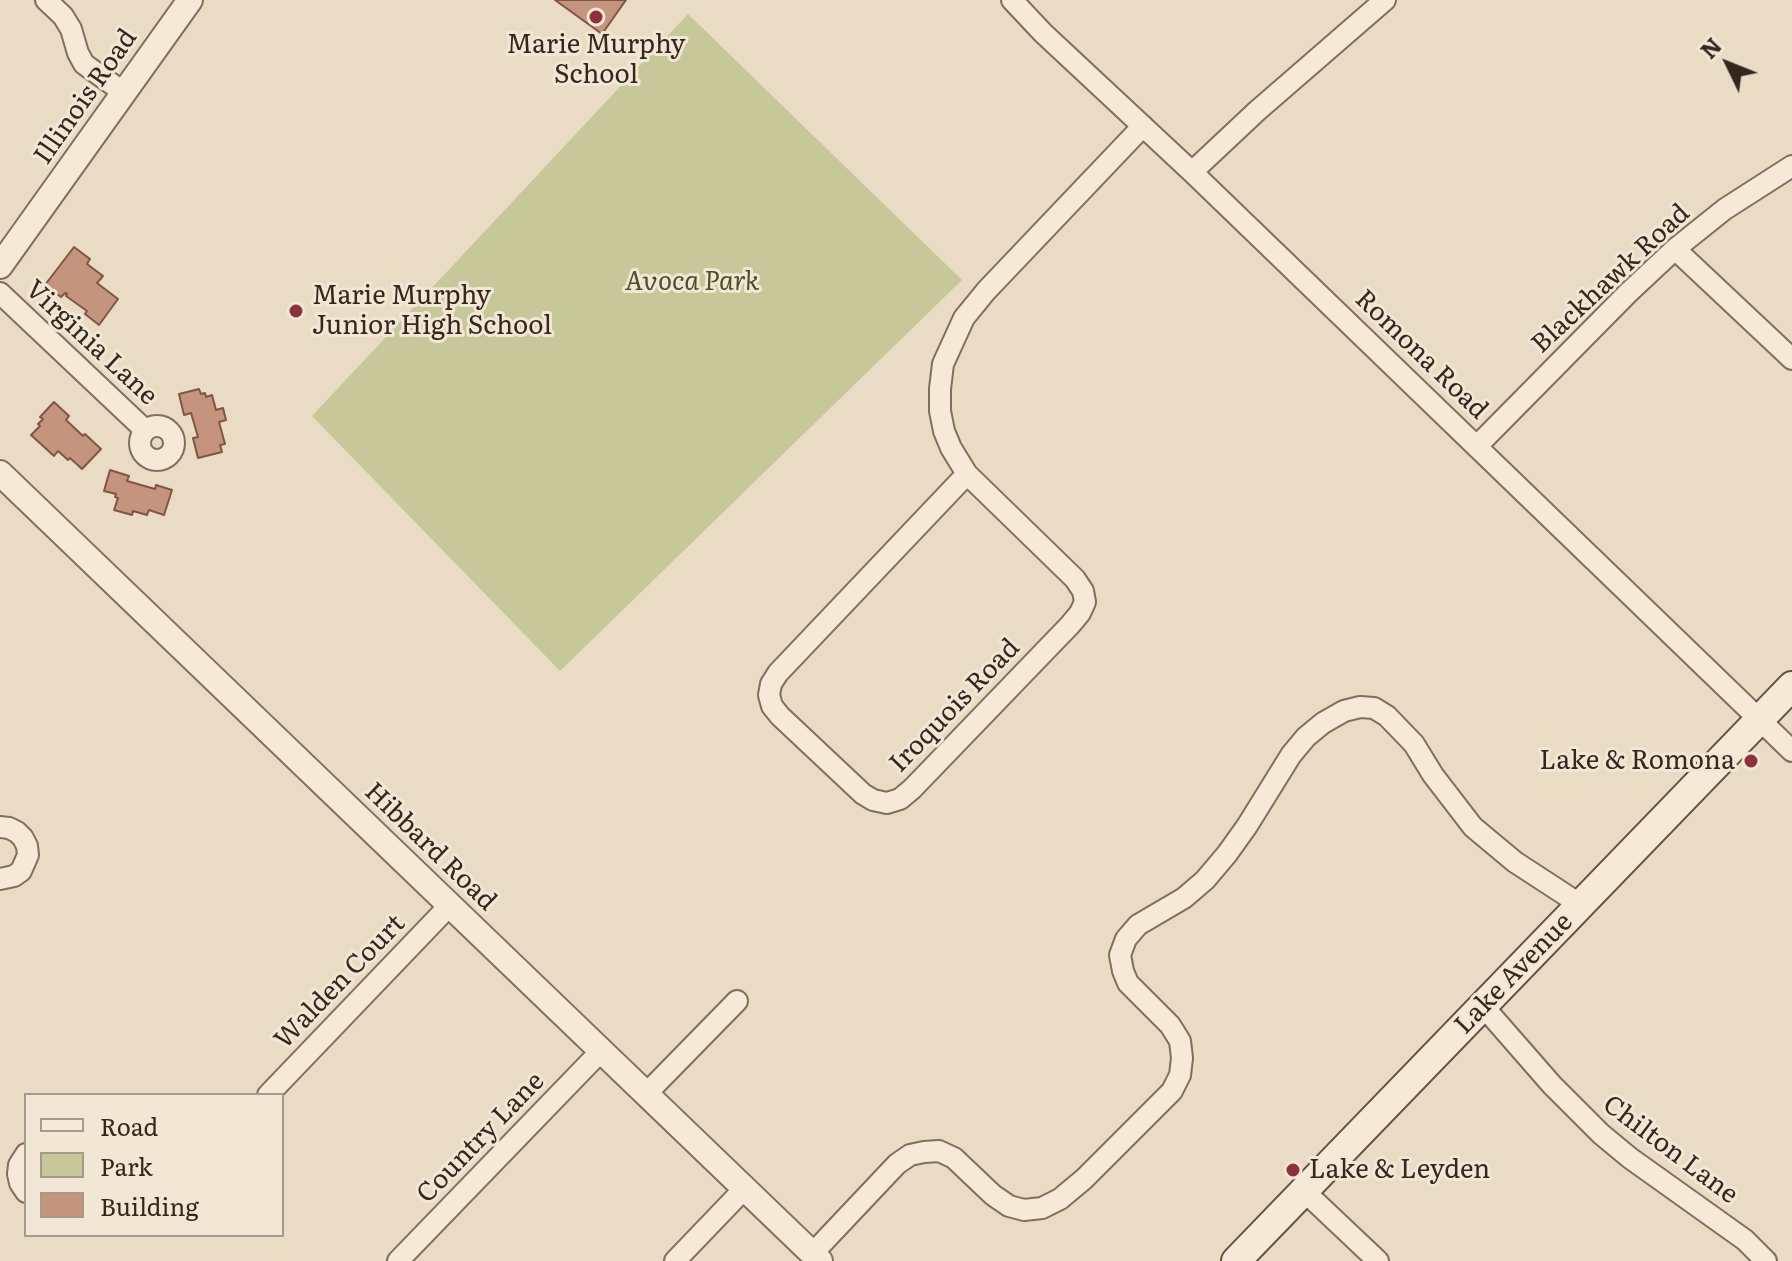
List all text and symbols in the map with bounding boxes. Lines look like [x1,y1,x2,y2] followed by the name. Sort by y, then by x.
[587,8,605,26] marker: Marie Murphy School
[28,23,144,171] street label: Illinois Road
[1688,24,1768,104] north arrow
[507,29,685,90] place label: Marie Murphy School
[1692,29,1728,65] text: N
[1526,198,1696,360] street label: Blackhawk Road
[625,266,759,298] park label: Avoca Park
[19,274,163,412] street label: Virginia Lane
[312,280,552,342] place label: Marie Murphy Junior High School
[1348,284,1494,426] street label: Romona Road
[287,302,305,320] marker: Marie Murphy Junior High School
[883,633,1027,779] street label: Iroquois Road
[1540,745,1735,777] place label: Lake & Romona
[1742,752,1760,770] marker: Lake & Romona
[358,776,502,918] street label: Hibbard Road
[1449,907,1579,1041] street label: Lake Avenue
[268,908,412,1056] street label: Walden Court
[411,1066,551,1210] street label: Country Lane
[1596,1089,1744,1211] street label: Chilton Lane
[24,1093,284,1237] legend
[100,1108,158,1143] text: Road
[100,1148,153,1183] text: Park
[1309,1154,1490,1186] place label: Lake & Leyden
[1284,1161,1302,1179] marker: Lake & Leyden
[100,1188,199,1223] text: Building

